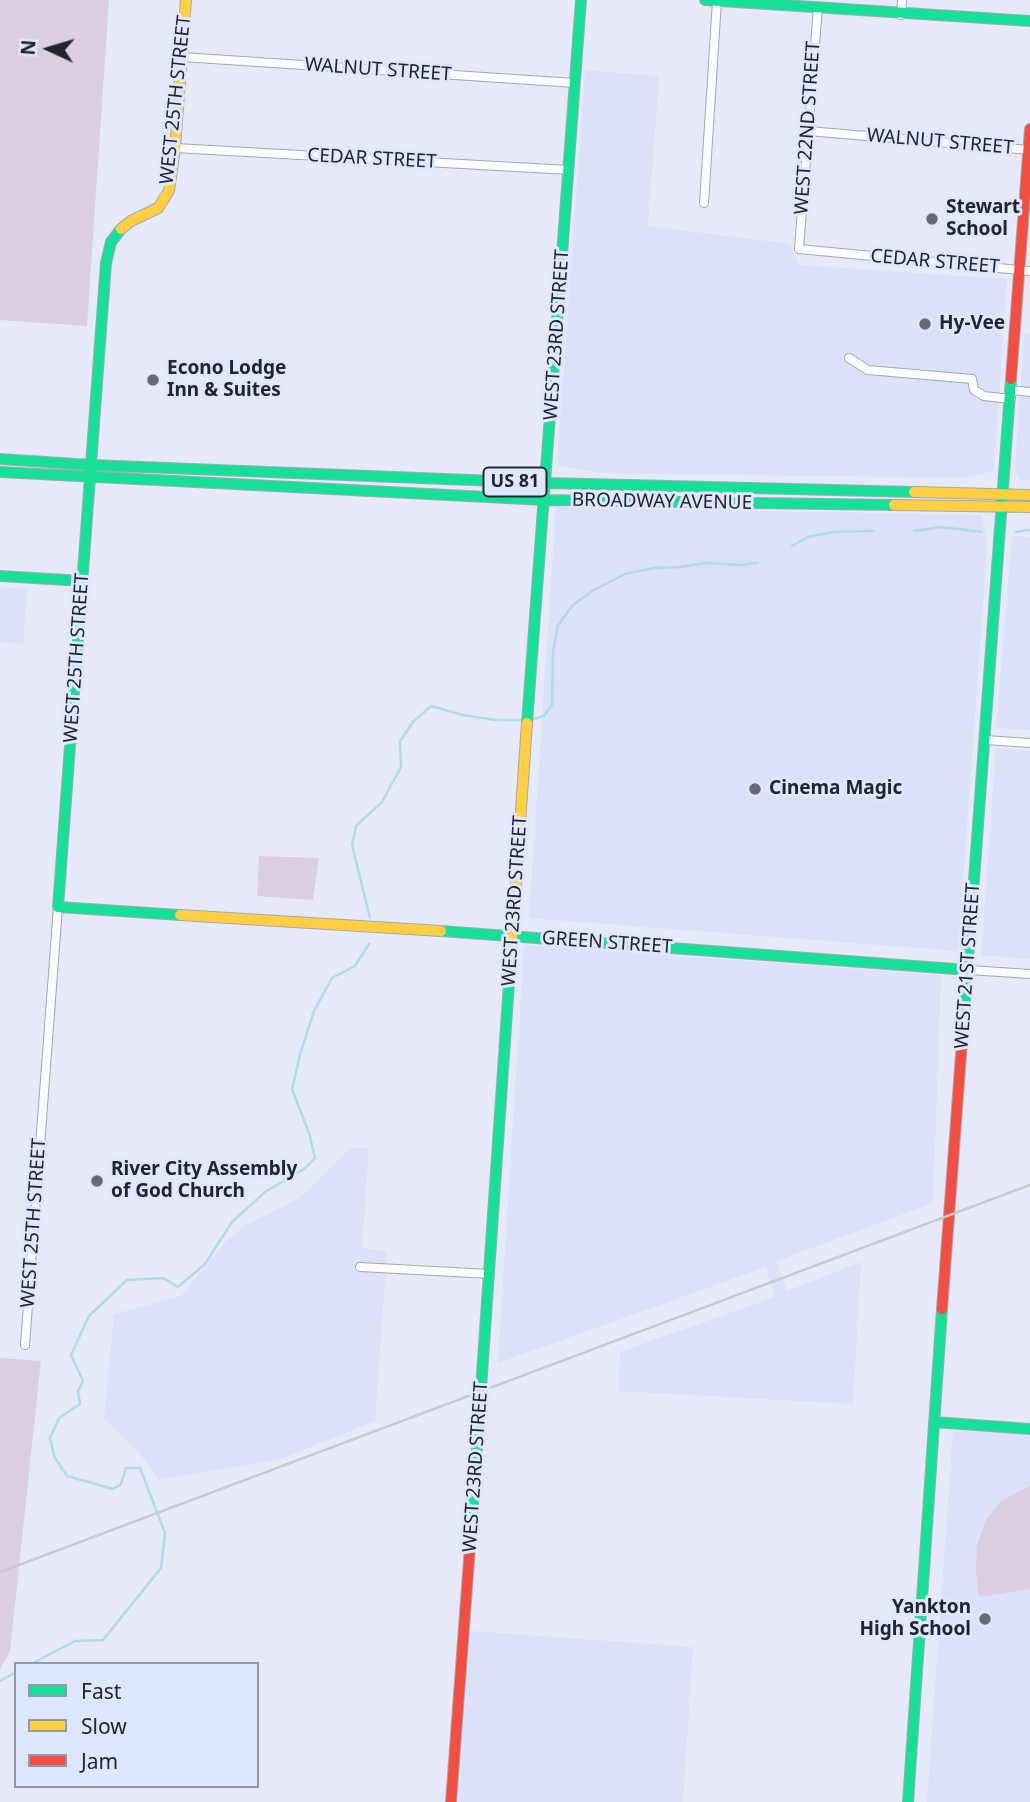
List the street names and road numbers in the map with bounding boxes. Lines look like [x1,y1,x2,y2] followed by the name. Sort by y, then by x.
[156,14,196,186] street label: WEST 25TH STREET
[791,41,825,215] street label: WEST 22ND STREET
[304,53,452,87] street label: WALNUT STREET
[866,124,1014,160] street label: WALNUT STREET
[307,144,437,174] street label: CEDAR STREET
[870,245,1000,279] street label: CEDAR STREET
[540,249,574,421] street label: WEST 23RD STREET
[484,468,546,496] road number: US 81
[572,489,752,515] street label: BROADWAY AVENUE
[60,572,94,744] street label: WEST 25TH STREET
[498,815,532,987] street label: WEST 23RD STREET
[951,882,985,1050] street label: WEST 21ST STREET
[541,927,673,959] street label: GREEN STREET
[17,1137,51,1309] street label: WEST 25TH STREET
[459,1381,493,1553] street label: WEST 23RD STREET

